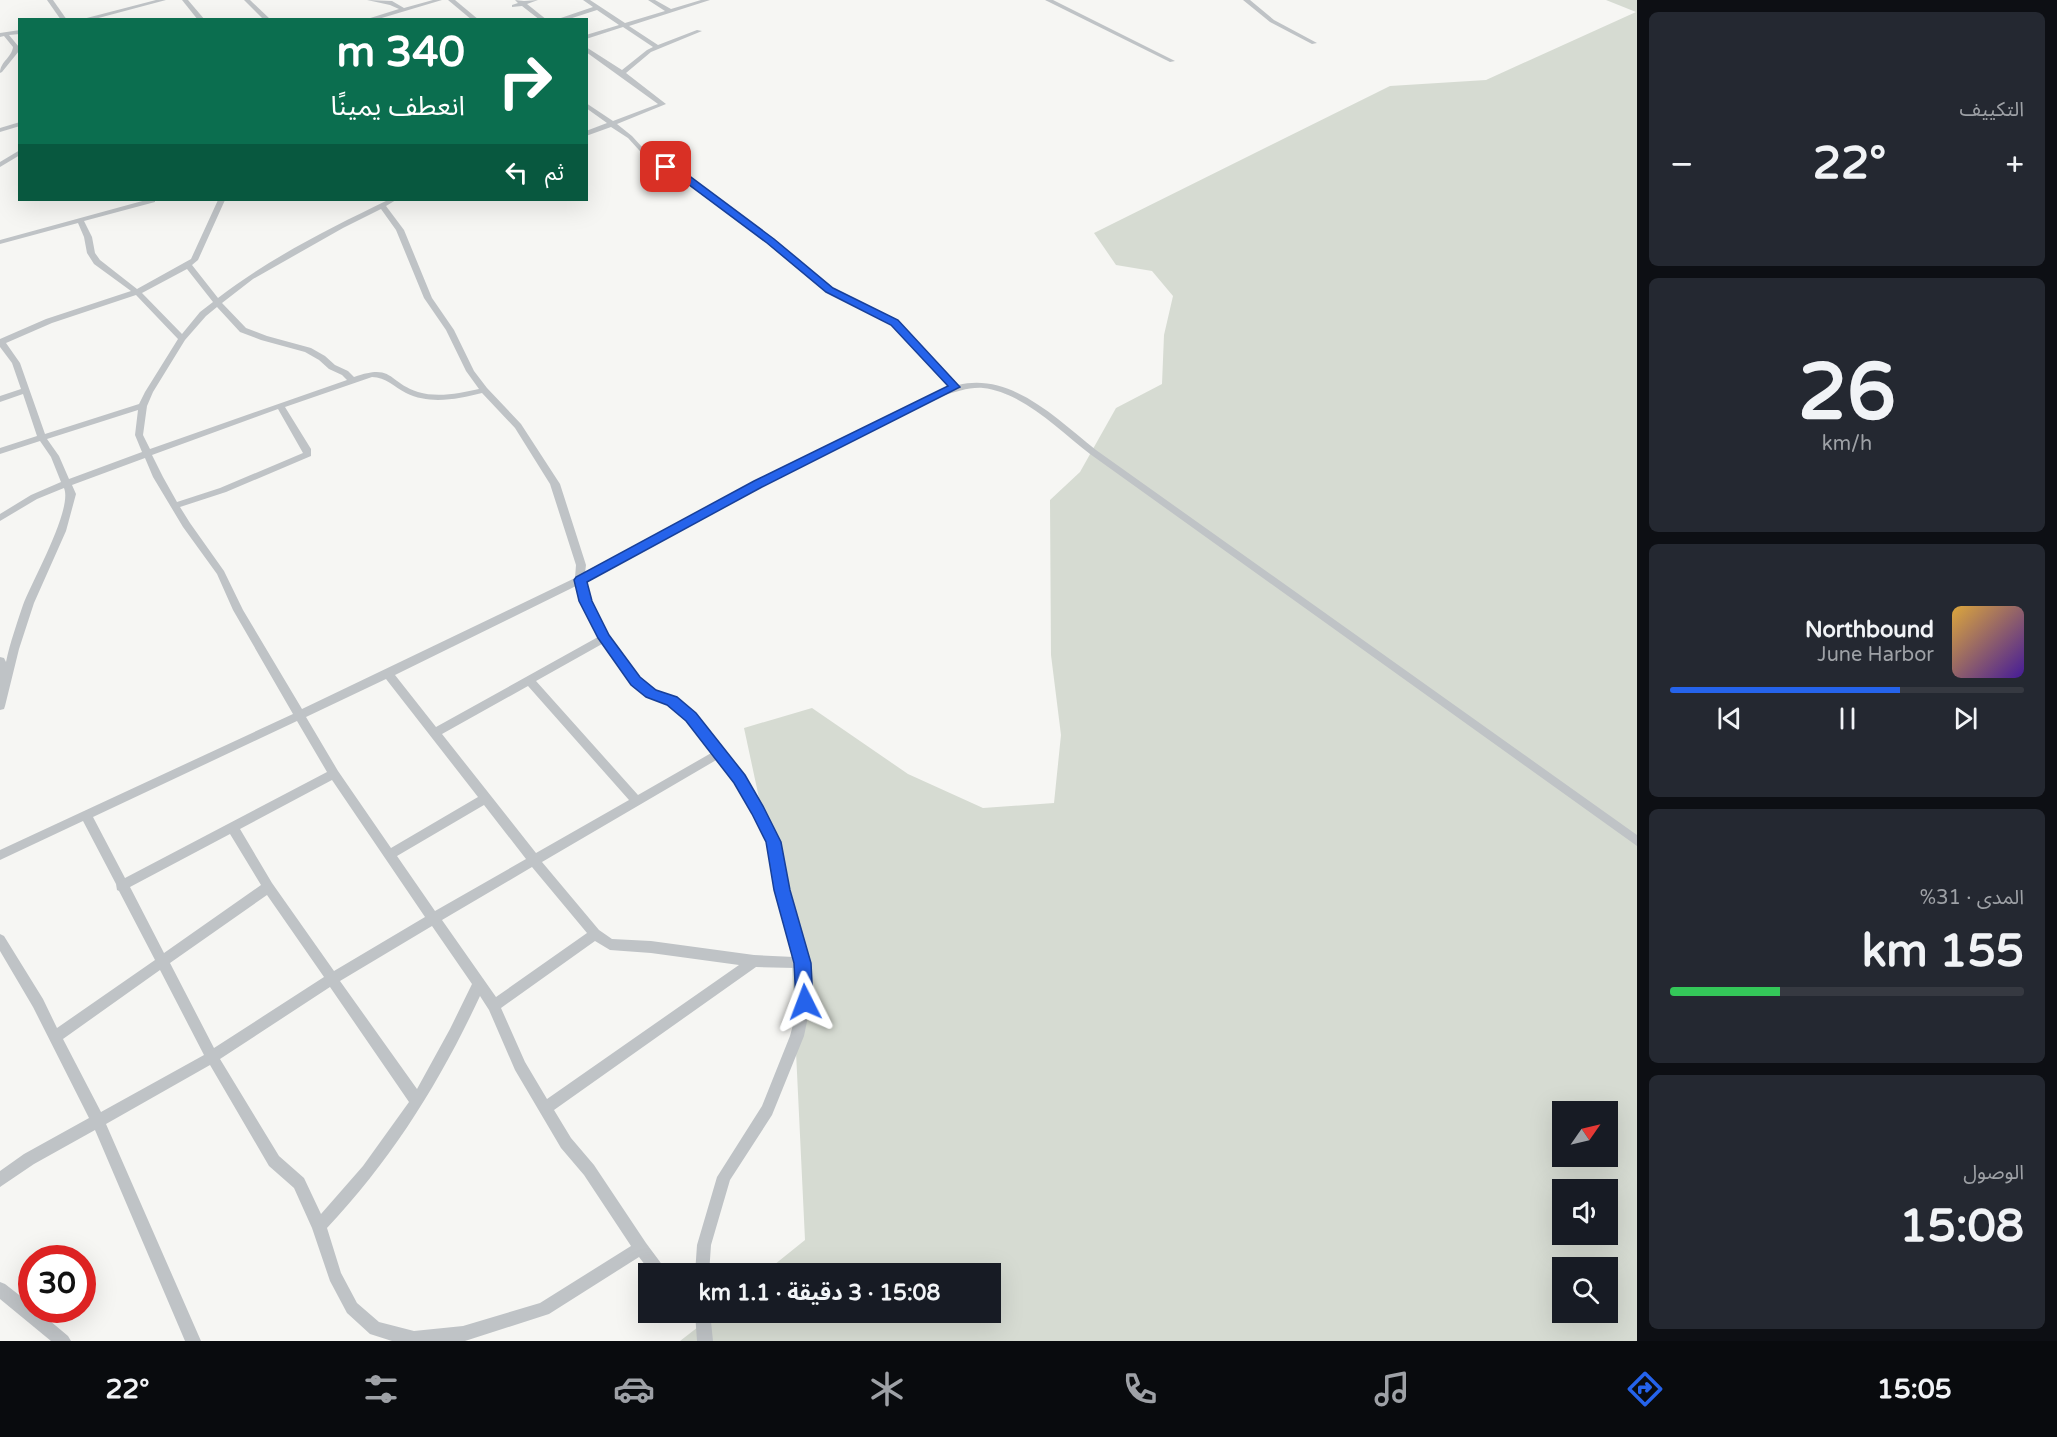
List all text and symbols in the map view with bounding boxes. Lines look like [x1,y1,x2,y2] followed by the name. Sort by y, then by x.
[336,27,465,78] text: 340 m
[486,42,564,120] icon: right
[331,90,465,123] text: انعطف يمينًا
[1960,98,2024,122] text: التكييف
[1813,137,1886,191] text: 22°
[640,141,691,192] pin
[1670,145,1694,184] text: −
[2005,145,2024,184] text: +
[649,150,682,183] icon: arrive
[500,156,533,189] icon: left
[545,160,564,186] text: ثم
[1798,346,1896,440] text: 26
[1822,432,1872,456] text: km/h
[1805,617,1934,643] text: Northbound
[1817,643,1934,667] text: June Harbor
[1713,702,1746,735] icon: previous
[1831,702,1864,735] icon: pause
[1949,702,1982,735] icon: next
[1920,886,2024,910] text: المدى · 31%
[1862,925,2024,979] text: 155 km
[773,970,837,1034] position arrow
[1552,1101,1618,1167] north arrow
[1552,1101,1618,1323] map controls
[1963,1161,2024,1185] text: الوصول
[1552,1179,1618,1245] button: sound
[1899,1200,2024,1254] text: 15:08
[18,1245,96,1323] speed limit sign: 30
[1552,1257,1618,1323] button: search
[699,1280,940,1306] text: 15:08 · 3 دقيقة · 1.1 km
[360,1368,402,1410] icon: filters
[613,1368,655,1410] icon: car
[866,1368,908,1410] icon: climate
[1119,1368,1161,1410] icon: phone
[1371,1368,1413,1410] icon: music
[1624,1368,1666,1410] icon: directions
[105,1373,150,1406] text: 22°
[1877,1373,1952,1406] text: 15:05

